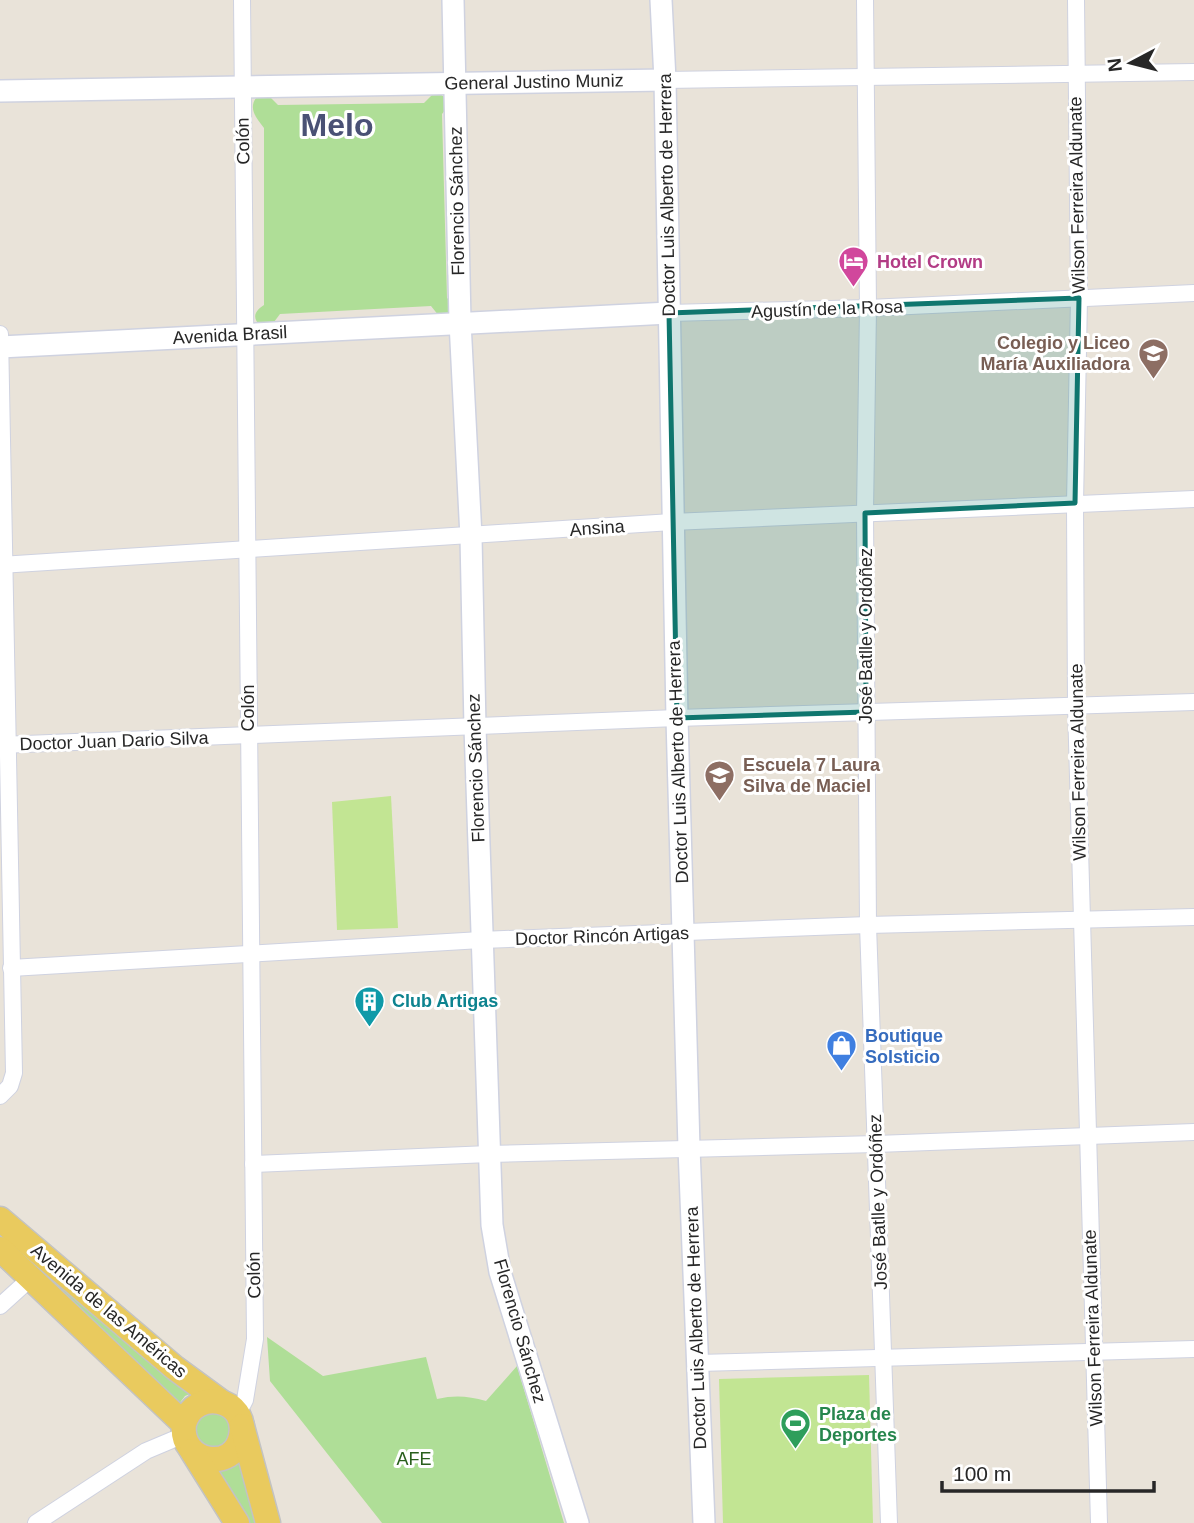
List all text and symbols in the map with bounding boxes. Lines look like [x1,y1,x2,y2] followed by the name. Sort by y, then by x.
[1096,28,1166,98] north arrow
[1103,57,1126,73] text: N
[444,70,624,94] street label: General Justino Muniz
[655,72,679,317] street label: Doctor Luis Alberto de Herrera
[1065,96,1089,294] street label: Wilson Ferreira Aldunate
[301,107,373,143] district label: Melo
[233,117,253,165] street label: Colón
[446,126,468,276] street label: Florencio Sánchez
[837,245,871,289] hotel icon: Hotel Crown
[877,252,983,272] place label: Hotel Crown
[751,296,904,322] street label: Agustín de la Rosa
[172,322,288,348] street label: Avenida Brasil
[981,333,1131,374] place label: Colegio y Liceo María Auxiliadora
[1136,336,1170,380] school or university icon: Colegio y Liceo María Auxiliadora
[569,516,626,540] street label: Ansina
[856,548,876,724] street label: José Batlle y Ordóñez
[664,639,692,884] street label: Doctor Luis Alberto de Herrera
[1066,663,1090,861] street label: Wilson Ferreira Aldunate
[238,684,258,732] street label: Colón
[463,693,489,843] street label: Florencio Sánchez
[19,728,210,754] street label: Doctor Juan Dario Silva
[743,755,881,796] place label: Escuela 7 Laura Silva de Maciel
[703,758,737,802] school or university icon: Escuela 7 Laura Silva de Maciel
[515,923,689,949] street label: Doctor Rincón Artigas
[352,984,386,1028] building icon: Club Artigas
[392,991,498,1011] place label: Club Artigas
[865,1026,943,1067] place label: Boutique Solsticio
[825,1029,859,1073] shop icon: Boutique Solsticio
[865,1114,891,1290] street label: José Batlle y Ordóñez
[682,1205,710,1450] street label: Doctor Luis Alberto de Herrera
[1080,1229,1106,1427] street label: Wilson Ferreira Aldunate
[27,1240,191,1382] street label: Avenida de las Américas
[244,1251,264,1299] street label: Colón
[490,1257,550,1405] street label: Florencio Sánchez
[819,1404,897,1445] place label: Plaza de Deportes
[779,1407,813,1451] sports icon: Plaza de Deportes
[396,1449,432,1469] park label: AFE
[942,1450,1154,1494] scale bar
[953,1462,1011,1485] text: 100 m

